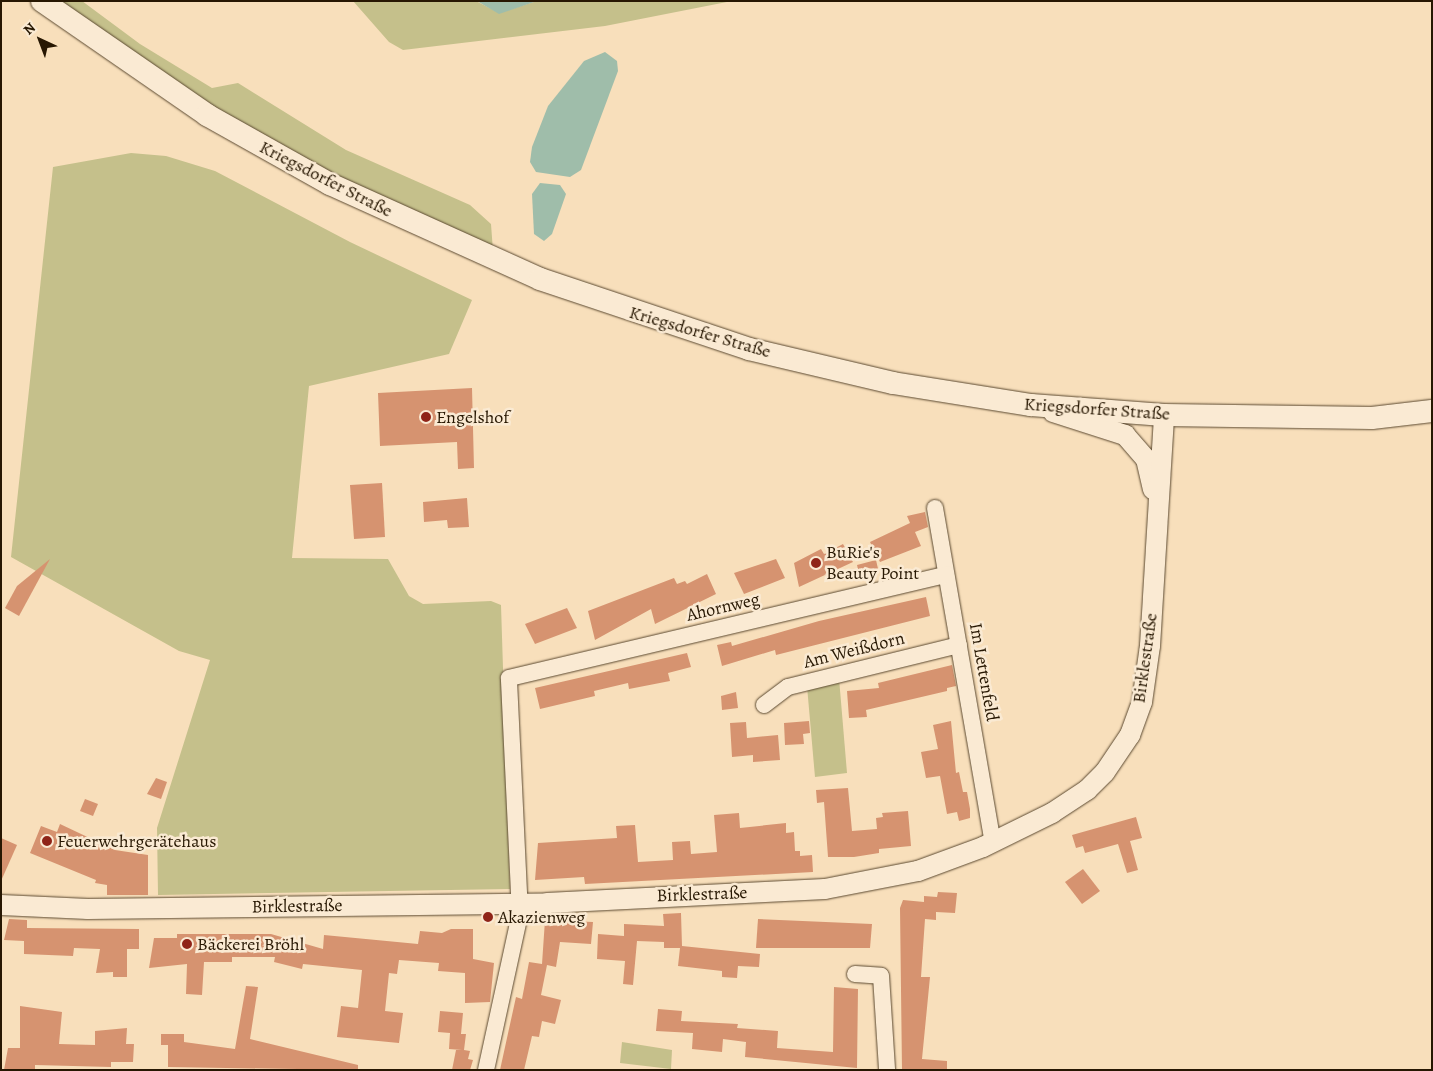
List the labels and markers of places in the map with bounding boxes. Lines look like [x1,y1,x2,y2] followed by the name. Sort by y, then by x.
[436,406,509,428] place label: Engelshof
[420,411,432,423] marker: Engelshof
[826,542,919,584] place label: BuRie's Beauty Point
[810,557,822,569] marker: BuRie's Beauty Point
[57,830,217,852] place label: Feuerwehrgerätehaus
[41,835,53,847] marker: Feuerwehrgerätehaus
[498,906,585,928] place label: Akazienweg
[482,911,494,923] marker: Akazienweg
[197,933,304,955] place label: Bäckerei Bröhl
[181,938,193,950] marker: Bäckerei Bröhl

